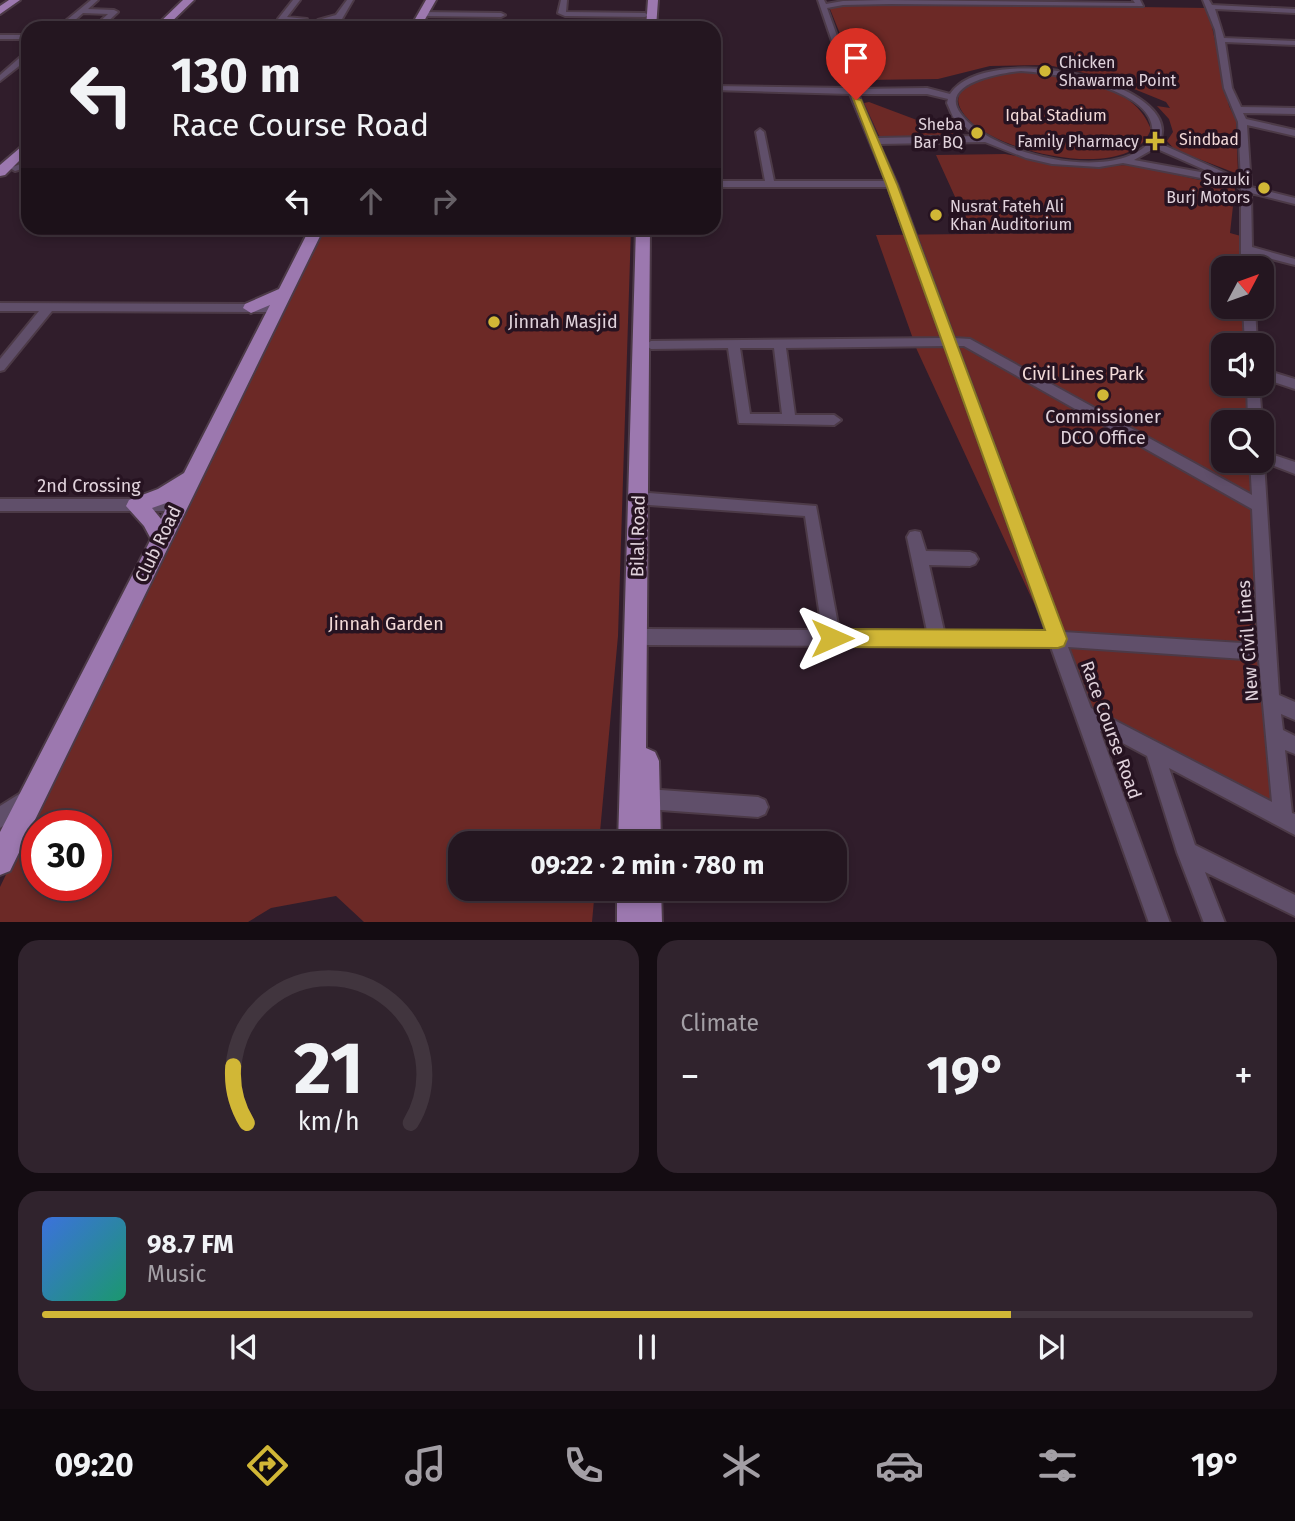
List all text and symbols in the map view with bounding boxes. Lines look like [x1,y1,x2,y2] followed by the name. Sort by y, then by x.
[826,28,886,100] pin
[837,39,875,77] icon: arrive
[171,46,301,105] text: 130 m
[56,49,147,140] icon: left
[1059,53,1177,90] place label: Chicken Shawarma Point
[1037,63,1053,79] marker: Chicken Shawarma Point
[171,106,429,144] text: Race Course Road
[1005,106,1107,125] park label: Iqbal Stadium
[913,115,963,152] place label: Sheba Bar BQ
[969,125,985,141] marker: Sheba Bar BQ
[1179,130,1239,149] park label: Sindbad
[1145,131,1165,151] marker: Family Pharmacy
[1017,132,1139,151] place label: Family Pharmacy
[1166,170,1250,207] place label: Suzuki Burj Motors
[1256,180,1272,196] marker: Suzuki Burj Motors
[279,182,317,220] icon: left
[352,182,390,220] icon: ahead
[425,182,463,220] icon: right
[950,197,1072,234] place label: Nusrat Fateh Ali Khan Auditorium
[928,207,944,223] marker: Nusrat Fateh Ali Khan Auditorium
[1211,256,1274,318] north arrow
[1211,256,1274,473] map controls
[508,311,618,333] place label: Jinnah Masjid
[486,314,502,330] marker: Jinnah Masjid
[1211,333,1274,396] button: sound
[1022,363,1145,385] park label: Civil Lines Park
[1095,387,1111,403] marker: Commissioner DCO Office
[1045,406,1161,449] place label: Commissioner DCO Office
[1211,410,1274,473] button: search
[37,475,141,497] street label: 2nd Crossing
[626,495,650,577] street label: Bilal Road
[130,502,186,586] street label: Club Road
[1233,580,1263,702] street label: New Civil Lines
[795,601,869,675] position arrow
[328,613,444,635] park label: Jinnah Garden
[1076,658,1146,802] street label: Race Course Road
[21,810,112,901] speed limit sign: 30
[531,850,764,881] text: 09:22 · 2 min · 780 m
[681,1009,759,1037] text: Climate
[293,1025,363,1112] text: 21
[927,1044,1007,1107] text: 19°
[681,1053,700,1099] text: −
[1234,1053,1253,1099] text: +
[297,1106,359,1136] text: km/h
[147,1229,234,1260] text: 98.7 FM
[147,1260,207,1288] text: Music
[225,1328,263,1366] icon: previous
[628,1328,666,1366] icon: pause
[1032,1328,1070,1366] icon: next
[243,1441,292,1490] icon: directions
[401,1441,450,1490] icon: music
[559,1441,608,1490] icon: phone
[717,1441,766,1490] icon: climate
[875,1441,924,1490] icon: car
[1033,1441,1082,1490] icon: filters
[55,1446,134,1484] text: 09:20
[1191,1446,1240,1484] text: 19°

